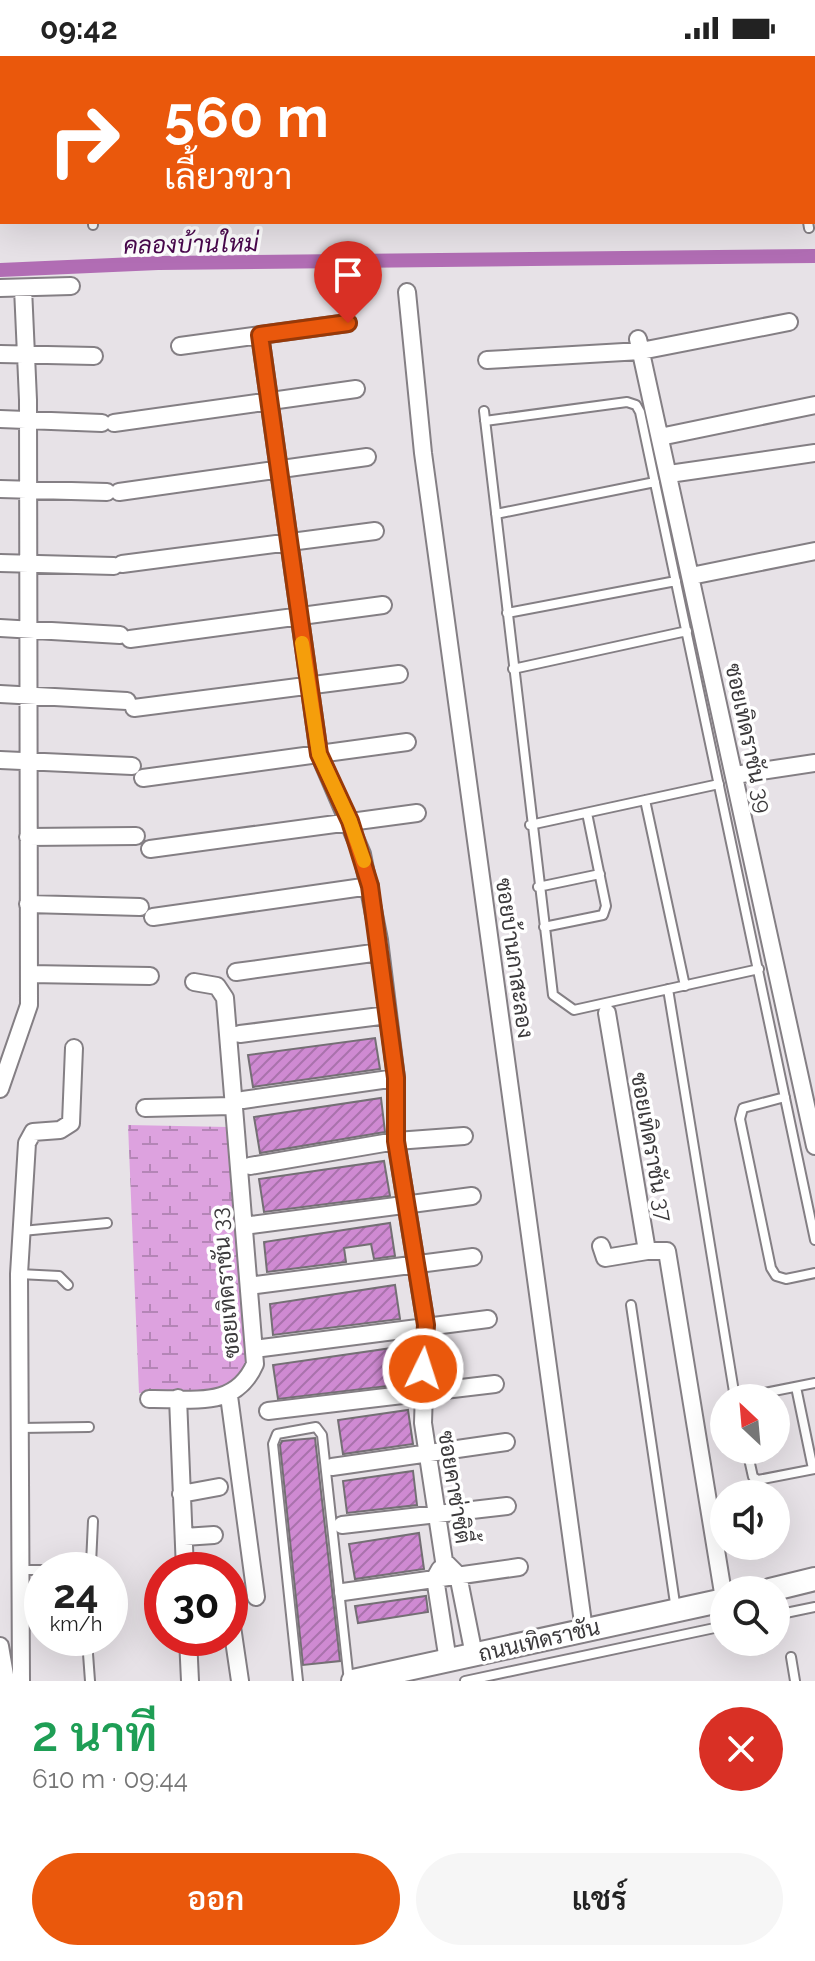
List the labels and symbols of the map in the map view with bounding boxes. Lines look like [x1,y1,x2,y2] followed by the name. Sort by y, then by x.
[123,227,260,260] water label: คลองบ้านใหม่
[314,241,382,323] pin
[720,661,778,815] street label: ซอยเทิดราชัน 39
[491,876,540,1040] street label: ซอยบ้านกาสะลอง
[626,1070,678,1224] street label: ซอยเทิดราชัน 37
[205,1207,245,1359] street label: ซอยเทิดราชัน 33
[381,1327,465,1411] position arrow
[710,1384,790,1464] north arrow
[433,1428,483,1547] street label: ซอยคาซ่าซิตี้
[144,1552,248,1656] speed limit sign: 30
[476,1613,602,1667] street label: ถนนเทิดราชัน

